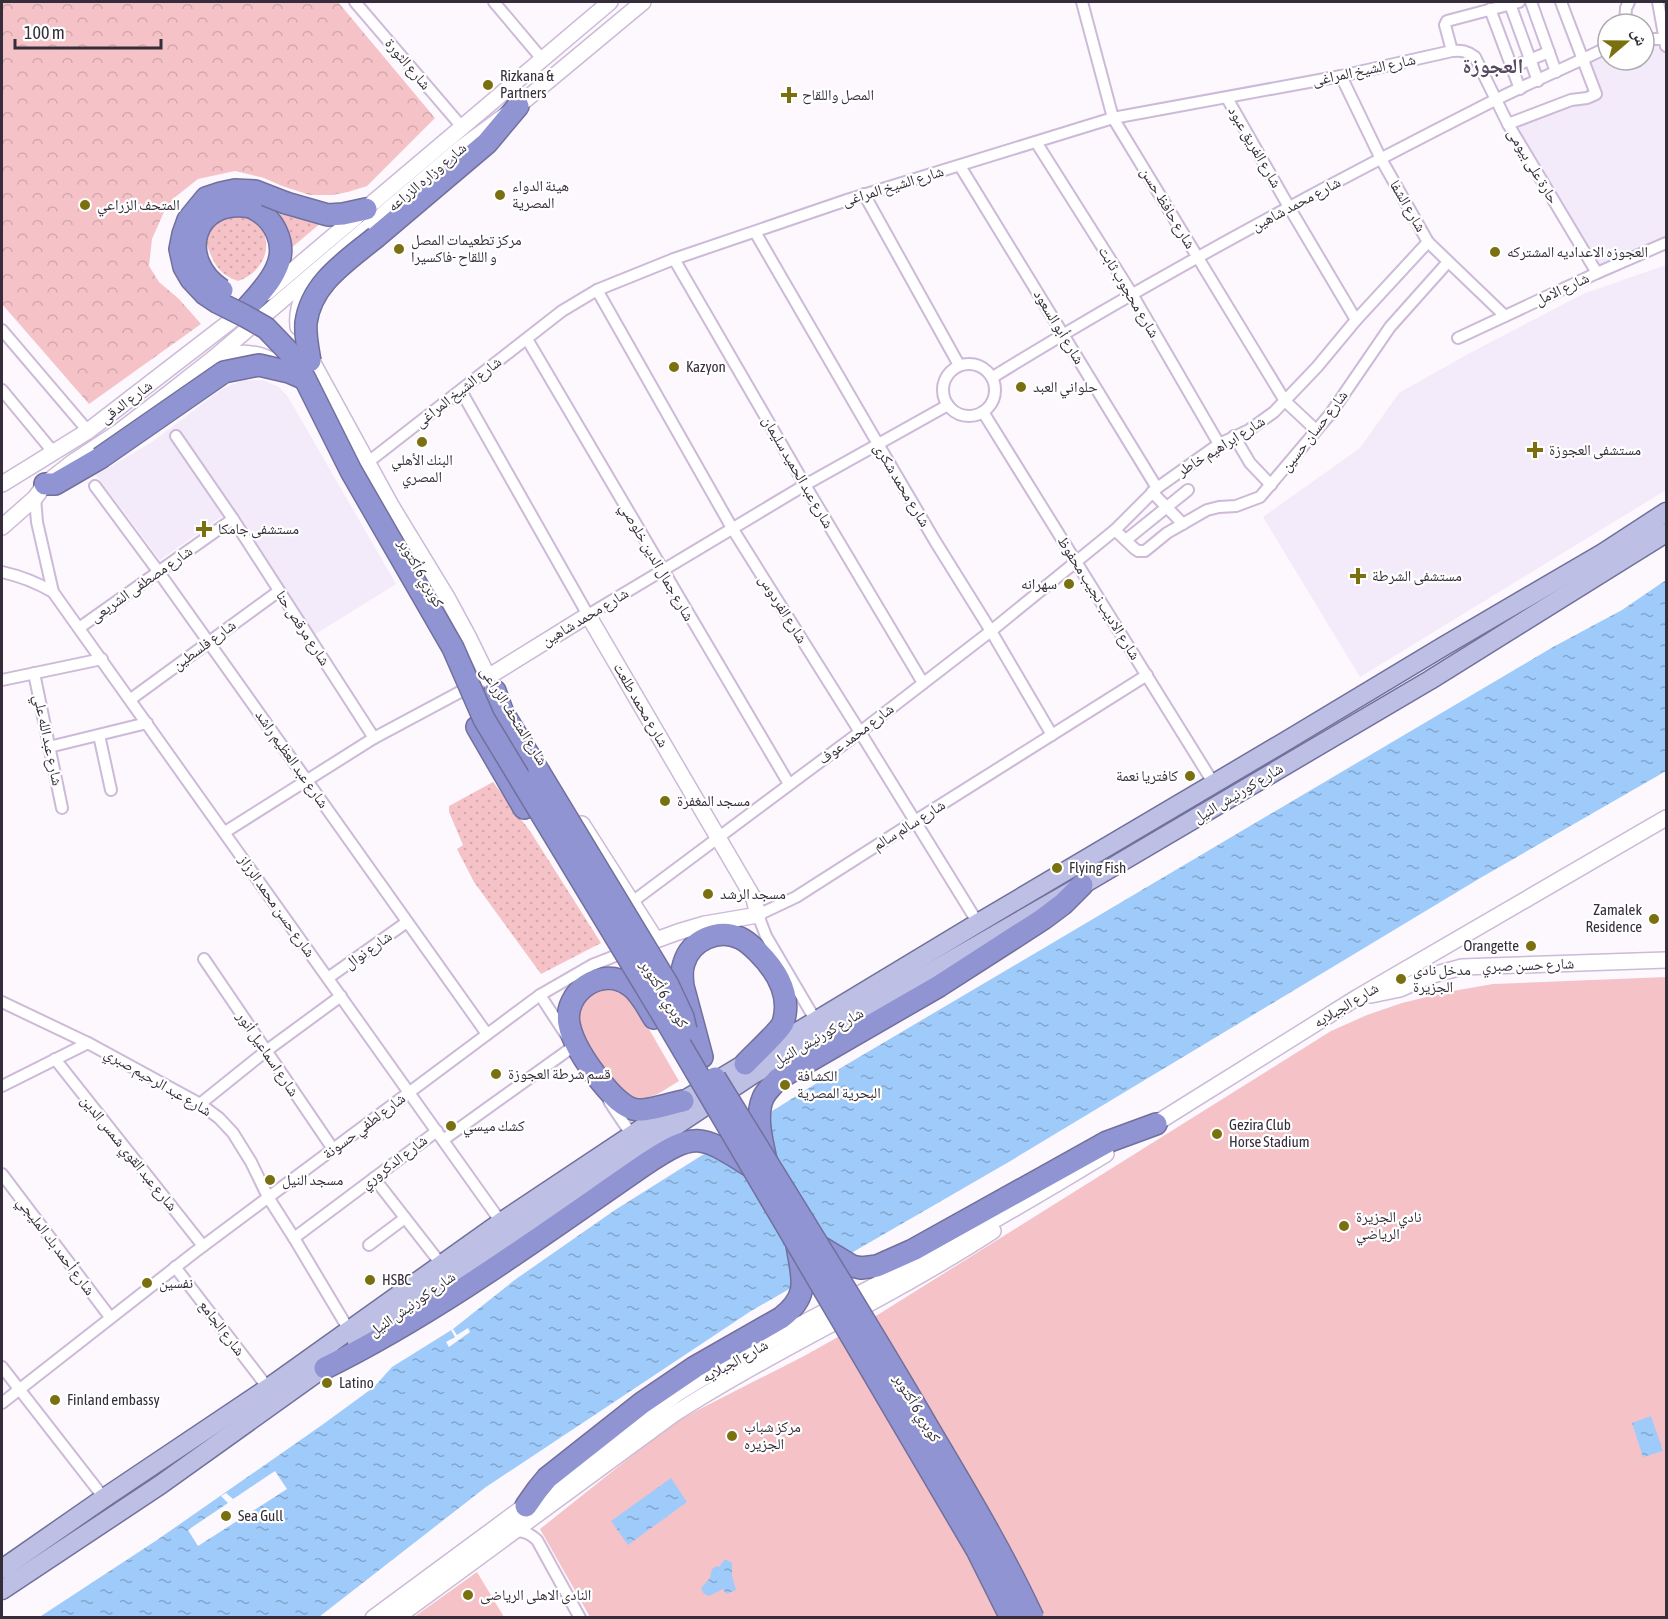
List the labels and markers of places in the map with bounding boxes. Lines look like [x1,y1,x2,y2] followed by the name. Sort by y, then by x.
[500,67,554,101] place label: Rizkana & Partners
[481,78,495,92] marker: Rizkana & Partners
[780,86,798,104] marker: المصل واللقاح
[802,86,874,105] place label: المصل واللقاح
[512,177,569,212] place label: هيئة الدواء المصرية
[493,188,507,202] marker: هيئة الدواء المصرية
[97,196,180,217] place label: المتحف الزراعي
[78,198,92,212] marker: المتحف الزراعي
[411,231,522,267] place label: مركز تطعيمات المصل و اللقاح -فاكسيرا
[392,242,406,256] marker: مركز تطعيمات المصل و اللقاح -فاكسيرا
[1507,243,1648,261] place label: العجوزه الاعداديه المشتركه
[1488,245,1502,259] marker: العجوزه الاعداديه المشتركه
[686,358,726,375] place label: Kazyon
[667,360,681,374] marker: Kazyon
[1033,378,1098,399] place label: حلواني العبد
[1014,380,1028,394] marker: حلواني العبد
[415,435,429,449] marker: البنك الأهلي المصري
[1526,441,1544,459] marker: مستشفى العجوزة
[1549,441,1641,460] place label: مستشفى العجوزة
[391,451,453,489] place label: البنك الأهلي المصري
[195,520,213,538] marker: مستشفى جامكا
[218,520,299,539] place label: مستشفى جامكا
[1349,567,1367,585] marker: مستشفى الشرطة
[1372,567,1462,586] place label: مستشفى الشرطة
[1021,575,1057,593] place label: سهرانه
[1062,577,1076,591] marker: سهرانه
[1116,767,1178,785] place label: كافتريا نعمة
[1183,769,1197,783] marker: كافتريا نعمة
[677,792,750,810] place label: مسجد المغفرة
[658,794,672,808] marker: مسجد المغفرة
[1069,859,1126,876] place label: Flying Fish
[1050,861,1064,875] marker: Flying Fish
[720,885,786,903] place label: مسجد الرشد
[701,887,715,901] marker: مسجد الرشد
[1585,901,1642,935] place label: Zamalek Residence
[1647,912,1661,926] marker: Zamalek Residence
[1464,937,1519,954] place label: Orangette
[1524,939,1538,953] marker: Orangette
[1413,961,1471,996] place label: مدخل نادى الجزيرة
[1394,972,1408,986] marker: مدخل نادى الجزيرة
[508,1065,611,1084] place label: قسم شرطة العجوزة
[489,1067,503,1081] marker: قسم شرطة العجوزة
[797,1067,881,1102] place label: الكشافة البحرية المصرية
[778,1078,792,1092] marker: الكشافة البحرية المصرية
[1229,1116,1310,1150] place label: Gezira Club Horse Stadium
[463,1117,525,1138] place label: كشك ميسي
[444,1119,458,1133] marker: كشك ميسي
[1210,1127,1224,1141] marker: Gezira Club Horse Stadium
[282,1171,343,1190] place label: مسجد النيل
[263,1173,277,1187] marker: مسجد النيل
[1356,1208,1422,1246] place label: نادي الجزيرة الرياضي
[1337,1219,1351,1233] marker: نادي الجزيرة الرياضي
[382,1271,411,1288] place label: HSBC
[363,1273,377,1287] marker: HSBC
[159,1274,193,1293] place label: نفسين
[140,1276,154,1290] marker: نفسين
[339,1374,374,1391] place label: Latino
[320,1376,334,1390] marker: Latino
[67,1391,160,1408] place label: Finland embassy
[48,1393,62,1407] marker: Finland embassy
[744,1418,801,1453] place label: مركز شباب الجزيره
[725,1429,739,1443] marker: مركز شباب الجزيره
[238,1507,283,1524] place label: Sea Gull
[219,1509,233,1523] marker: Sea Gull
[480,1586,591,1605] place label: النادى الاهلى الرياضى
[461,1588,475,1602] marker: النادى الاهلى الرياضى

